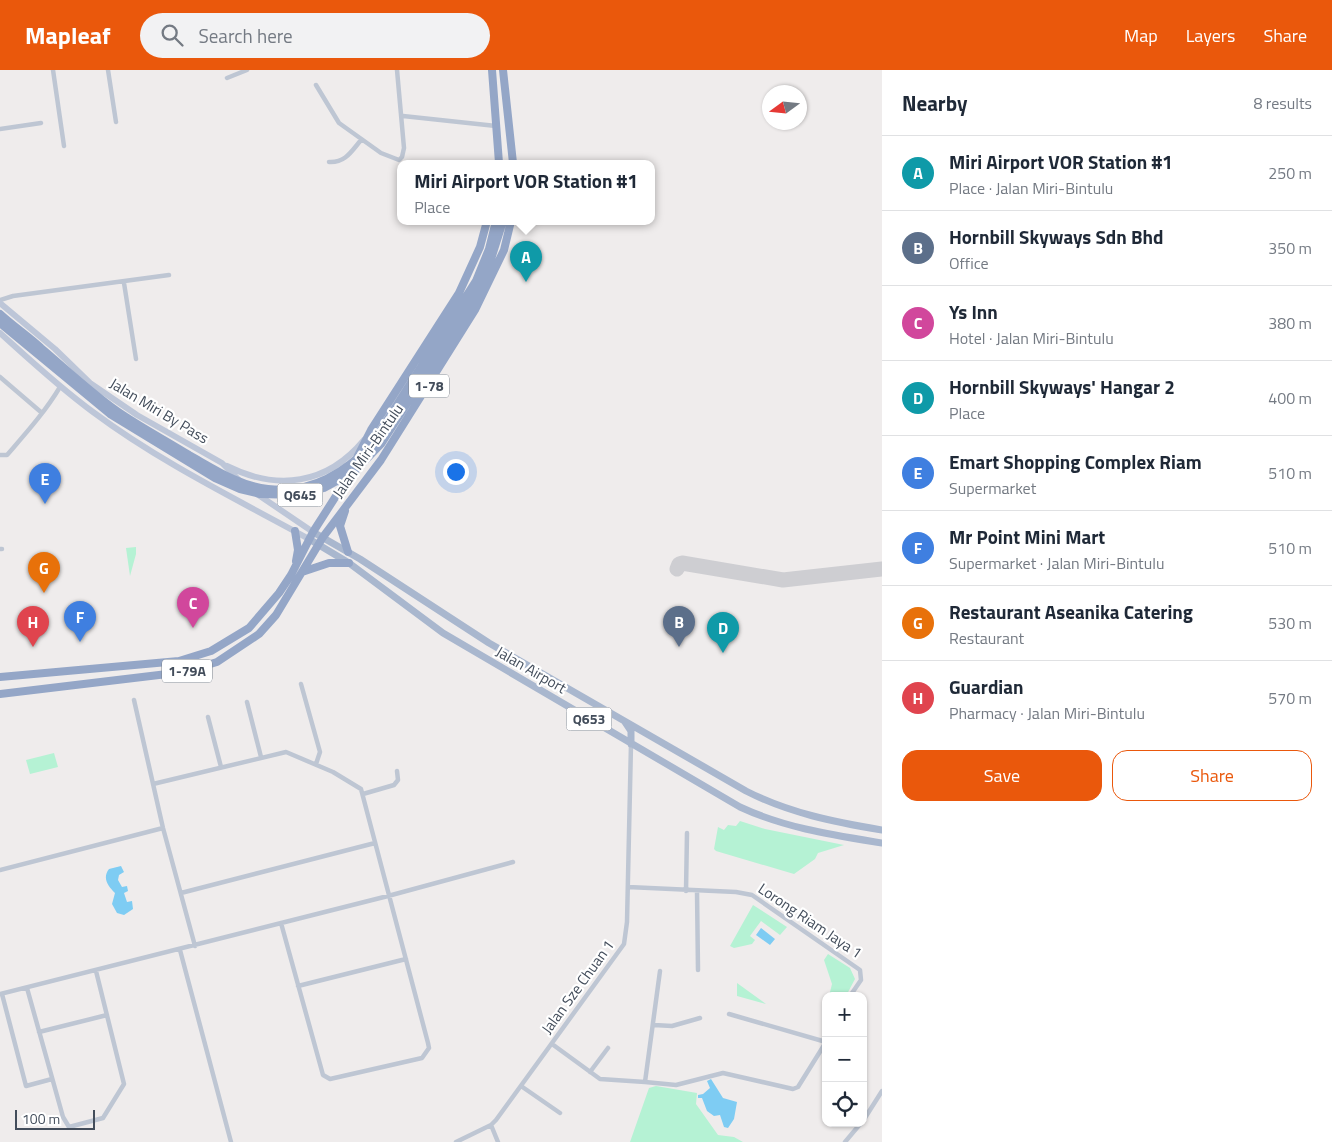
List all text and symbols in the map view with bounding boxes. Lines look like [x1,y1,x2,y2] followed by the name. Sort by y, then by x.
[140,13,490,58] search box
[25,17,110,53] text: Mapleaf
[158,21,186,49] icon: search
[198,21,293,50] text: Search here
[1124,22,1158,49] text: Map
[1186,22,1235,49] text: Layers
[1263,22,1307,49] text: Share
[762,85,807,130] north arrow
[902,87,967,119] text: Nearby
[1253,91,1312,115] text: 8 results
[949,147,1173,176] text: Miri Airport VOR Station #1
[397,160,655,225] popup
[913,161,923,185] text: A
[1268,161,1312,185] text: 250 m
[414,166,638,195] text: Miri Airport VOR Station #1
[949,176,1113,200] text: Place · Jalan Miri-Bintulu
[414,195,450,219] text: Place
[949,222,1163,251] text: Hornbill Skyways Sdn Bhd
[913,236,923,260] text: B
[1268,236,1312,260] text: 350 m
[510,241,542,282] pin: A
[949,251,989,275] text: Office
[949,297,998,326] text: Ys Inn
[914,311,922,335] text: C
[1268,311,1312,335] text: 380 m
[949,326,1114,350] text: Hotel · Jalan Miri-Bintulu
[105,372,213,449] street label: Jalan Miri By Pass
[949,372,1175,401] text: Hornbill Skyways' Hangar 2
[409,374,449,398] road number: 1-78
[913,386,923,410] text: D
[1268,386,1312,410] text: 400 m
[327,399,409,502] street label: Jalan Miri-Bintulu
[949,401,985,425] text: Place
[949,447,1202,476] text: Emart Shopping Complex Riam
[443,459,469,485] your location
[914,461,922,485] text: E
[1268,461,1312,485] text: 510 m
[29,463,61,504] pin: E
[949,476,1036,500] text: Supermarket
[278,484,322,506] road number: Q645
[949,522,1105,551] text: Mr Point Mini Mart
[914,536,922,560] text: F
[1268,536,1312,560] text: 510 m
[949,551,1164,575] text: Supermarket · Jalan Miri-Bintulu
[28,552,60,593] pin: G
[177,587,209,628] pin: C
[949,597,1193,626] text: Restaurant Aseanika Catering
[64,601,96,642] pin: F
[17,606,49,647] pin: H
[663,606,695,647] pin: B
[913,611,923,635] text: G
[1268,611,1312,635] text: 530 m
[707,612,739,653] pin: D
[949,626,1024,650] text: Restaurant
[492,640,571,699] street label: Jalan Airport
[162,660,212,682] road number: 1-79A
[949,672,1023,701] text: Guardian
[913,686,923,710] text: H
[1268,686,1312,710] text: 570 m
[949,701,1145,725] text: Pharmacy · Jalan Miri-Bintulu
[566,708,612,731] road number: Q653
[902,750,1102,801] button: Save
[1112,750,1312,801] button: Share
[754,877,867,964] street label: Lorong Riam Jaya 1
[536,935,620,1039] street label: Jalan Sze Chuan 1
[822,992,867,1127] map controls
[822,992,867,1037] button: +
[822,1037,867,1082] button: −
[822,1082,867,1127] button: locate
[15,1107,95,1130] scale bar
[22,1108,60,1129] text: 100 m

